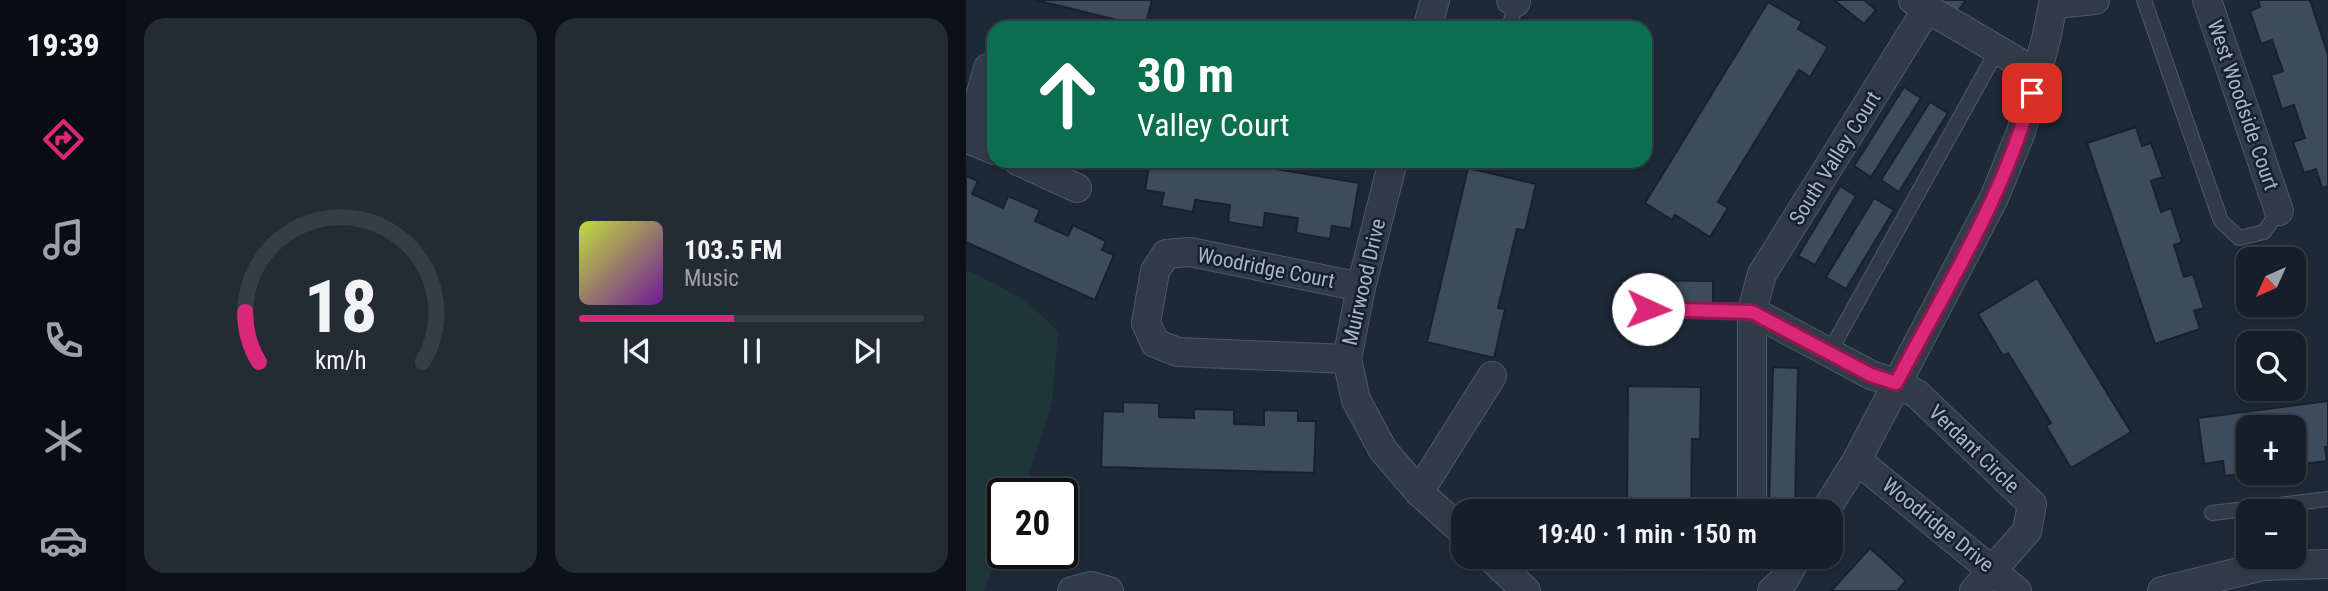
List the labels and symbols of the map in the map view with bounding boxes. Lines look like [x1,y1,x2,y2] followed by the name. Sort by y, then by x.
[2203,17,2283,193] street label: West Woodside Court
[2002,63,2062,123] pin
[1784,87,1886,229] street label: South Valley Court
[1338,216,1390,348] street label: Muirwood Drive
[1195,243,1337,293] street label: Woodridge Court
[2236,247,2306,317] north arrow
[1611,272,1685,346] position arrow
[1924,400,2024,498] street label: Verdant Circle
[1878,473,1998,577] street label: Woodridge Drive
[987,478,1078,569] speed limit sign: 20

